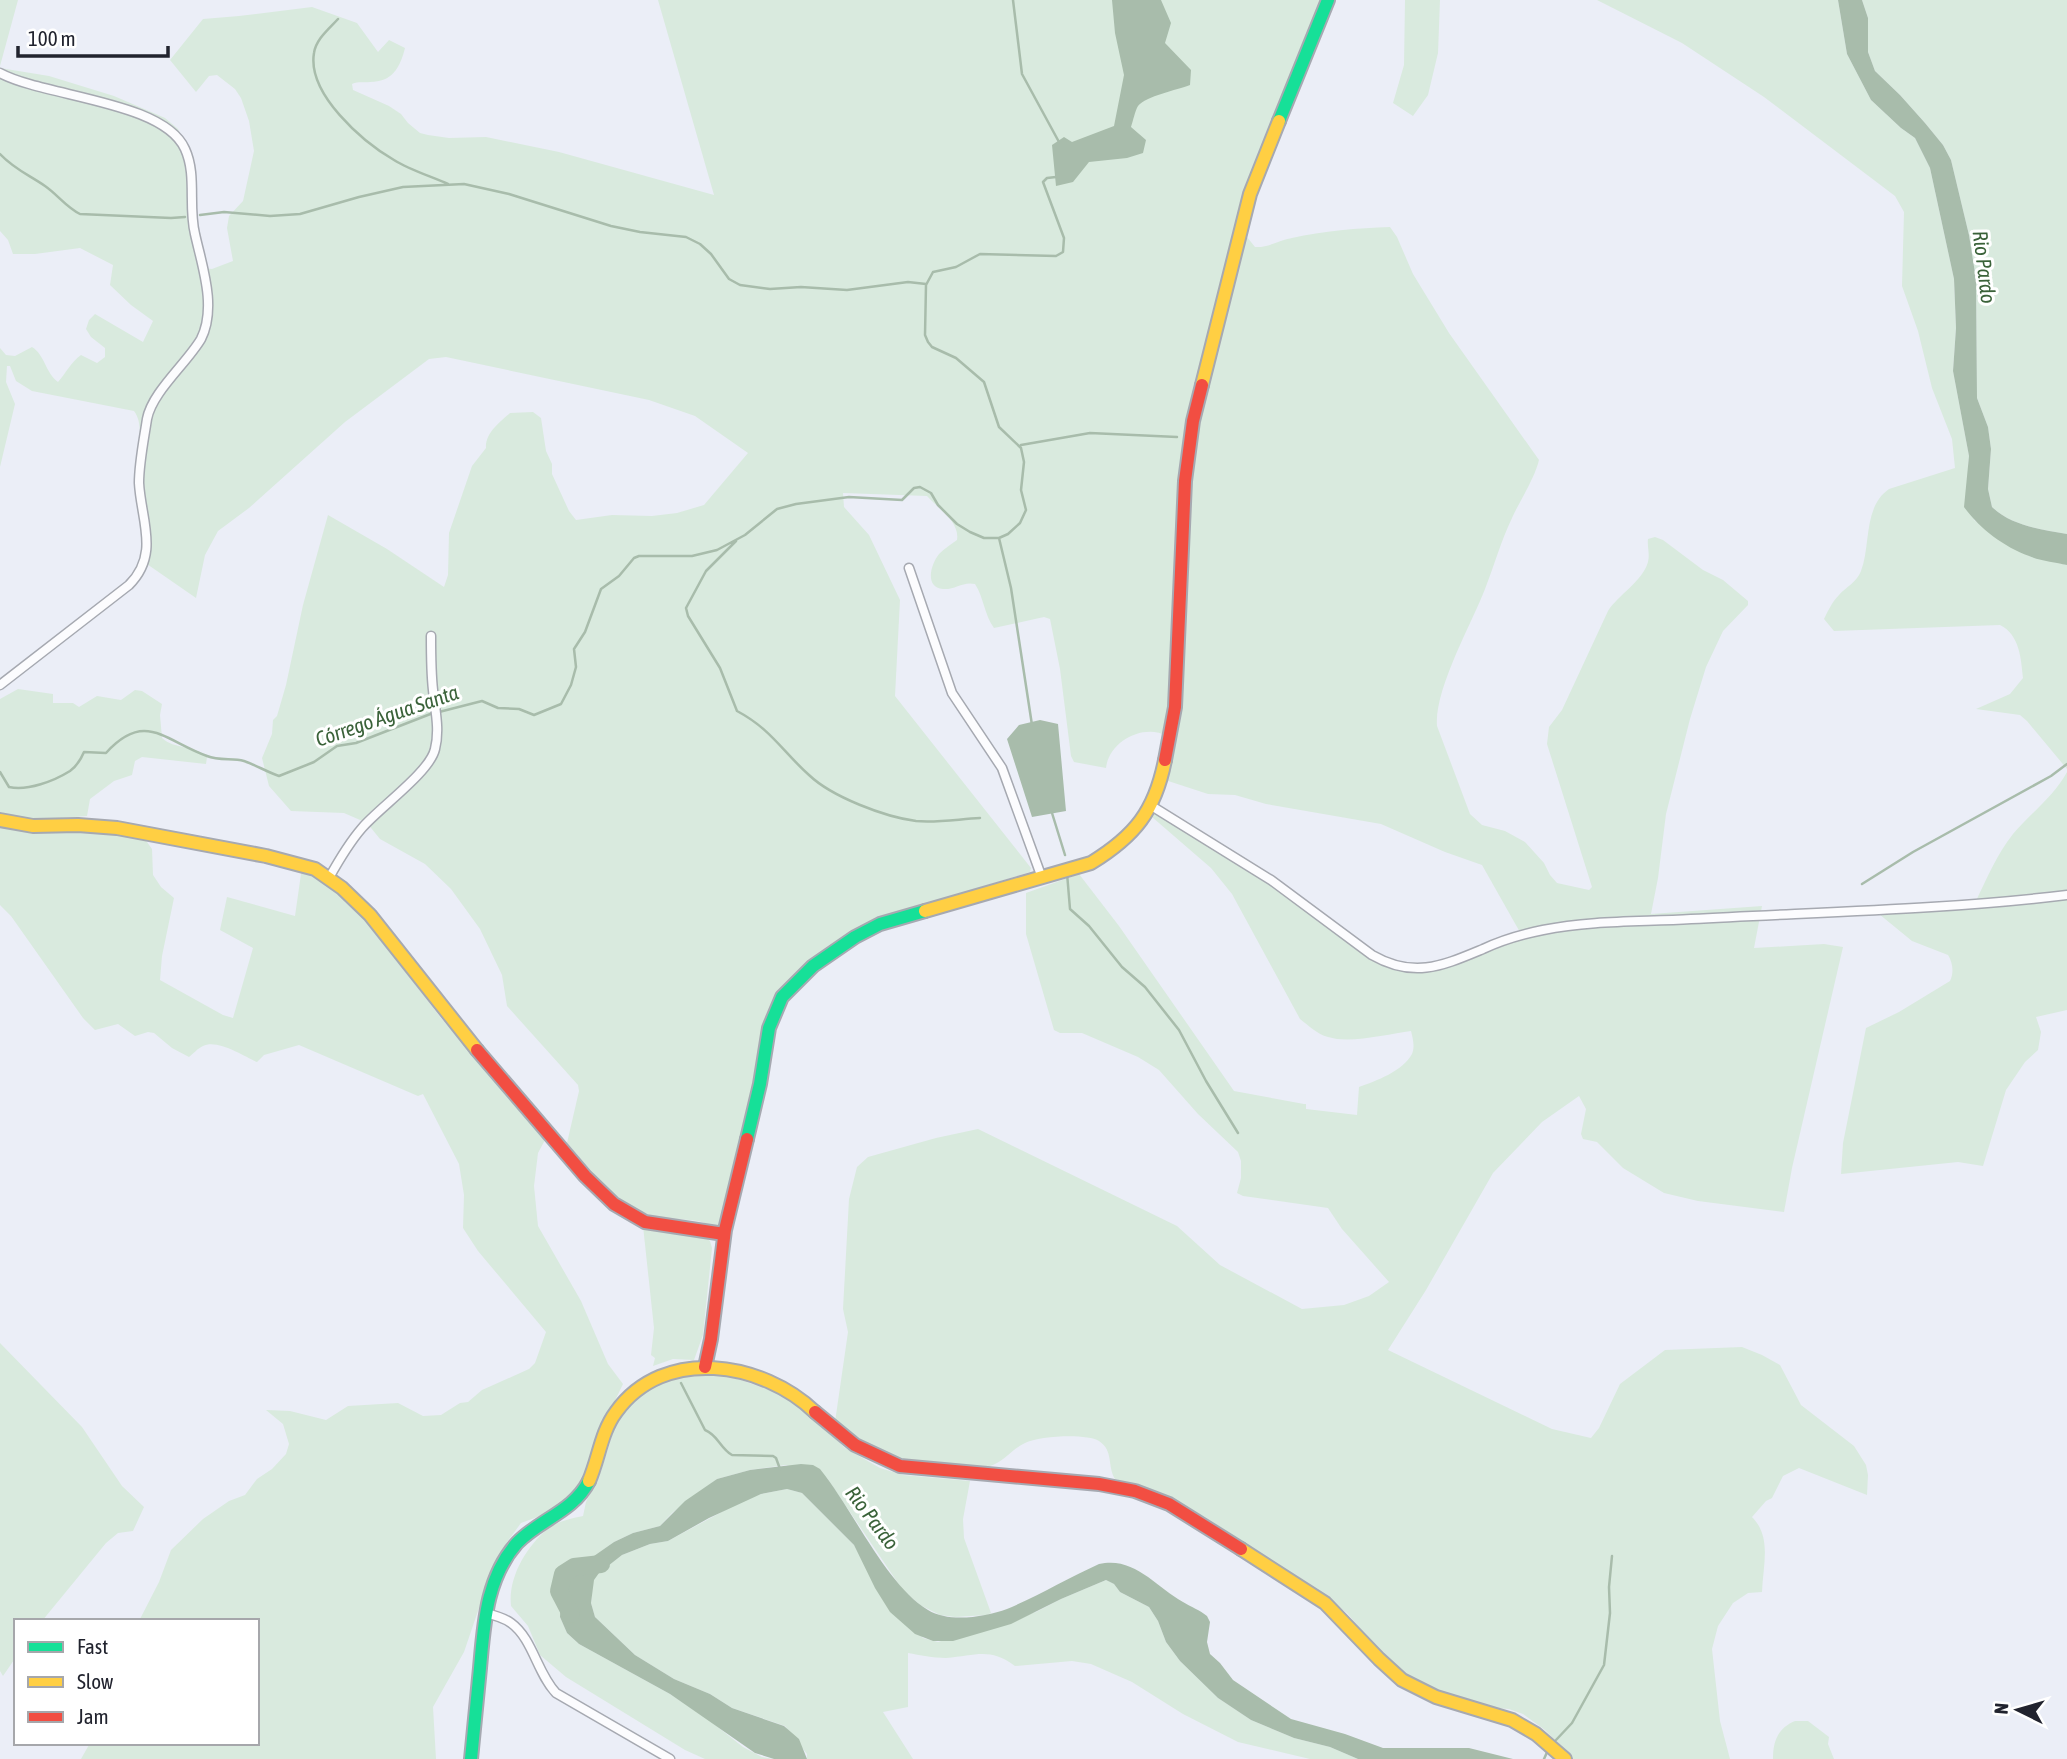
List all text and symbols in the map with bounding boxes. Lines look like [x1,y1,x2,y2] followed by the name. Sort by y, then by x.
[18,14,168,58] scale bar
[28,26,76,50] text: 100 m
[1969,229,2001,305] water label: Rio Pardo
[312,679,462,751] water label: Córrego Água Santa
[841,1481,905,1554] water label: Rio Pardo
[14,1619,259,1745] legend
[77,1634,108,1658] text: Fast
[77,1669,114,1693] text: Slow
[1983,1675,2053,1745] north arrow
[1990,1702,2013,1715] text: N
[77,1704,109,1728] text: Jam

